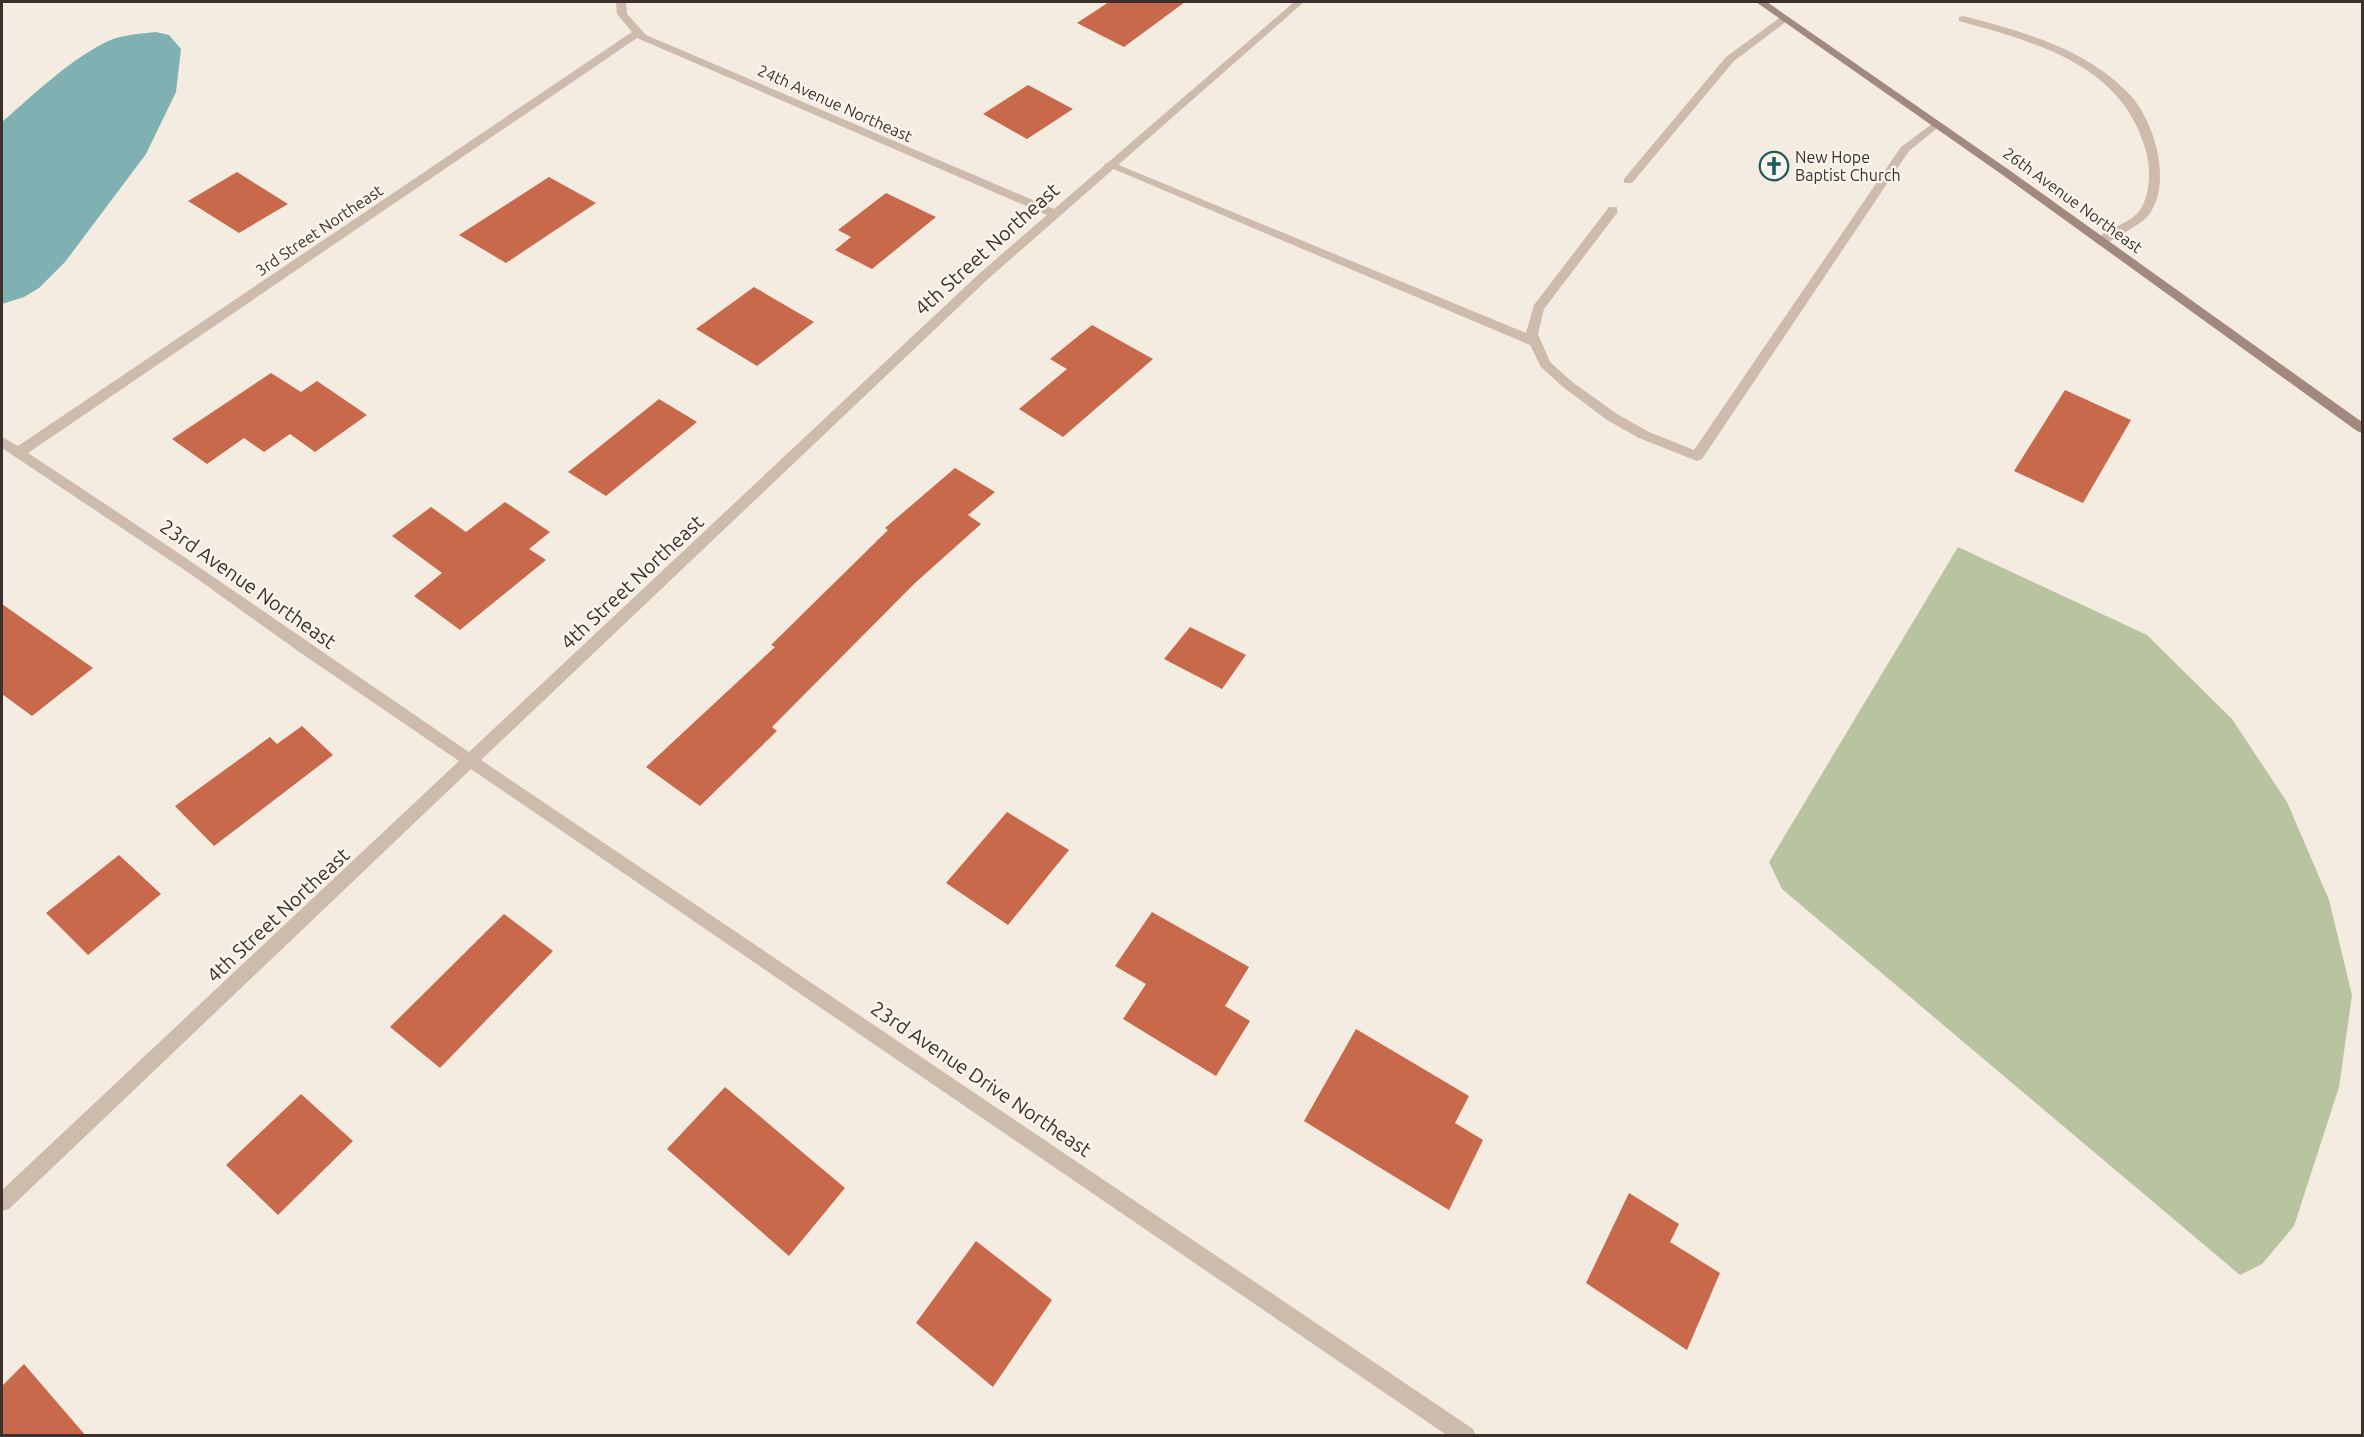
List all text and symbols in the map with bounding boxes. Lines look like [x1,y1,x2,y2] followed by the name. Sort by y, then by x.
[755,61,916,146] street label: 24th Avenue Northeast
[2000,144,2147,257] street label: 26th Avenue Northeast
[1795,148,1901,184] place label: New Hope Baptist Church
[1758,150,1790,182] church icon: New Hope Baptist Church
[910,178,1064,319] street label: 4th Street Northeast
[252,180,386,279] street label: 3rd Street Northeast
[556,510,708,654] street label: 4th Street Northeast
[156,514,341,653] street label: 23rd Avenue Northeast
[202,843,354,987] street label: 4th Street Northeast
[867,996,1096,1161] street label: 23rd Avenue Drive Northeast

